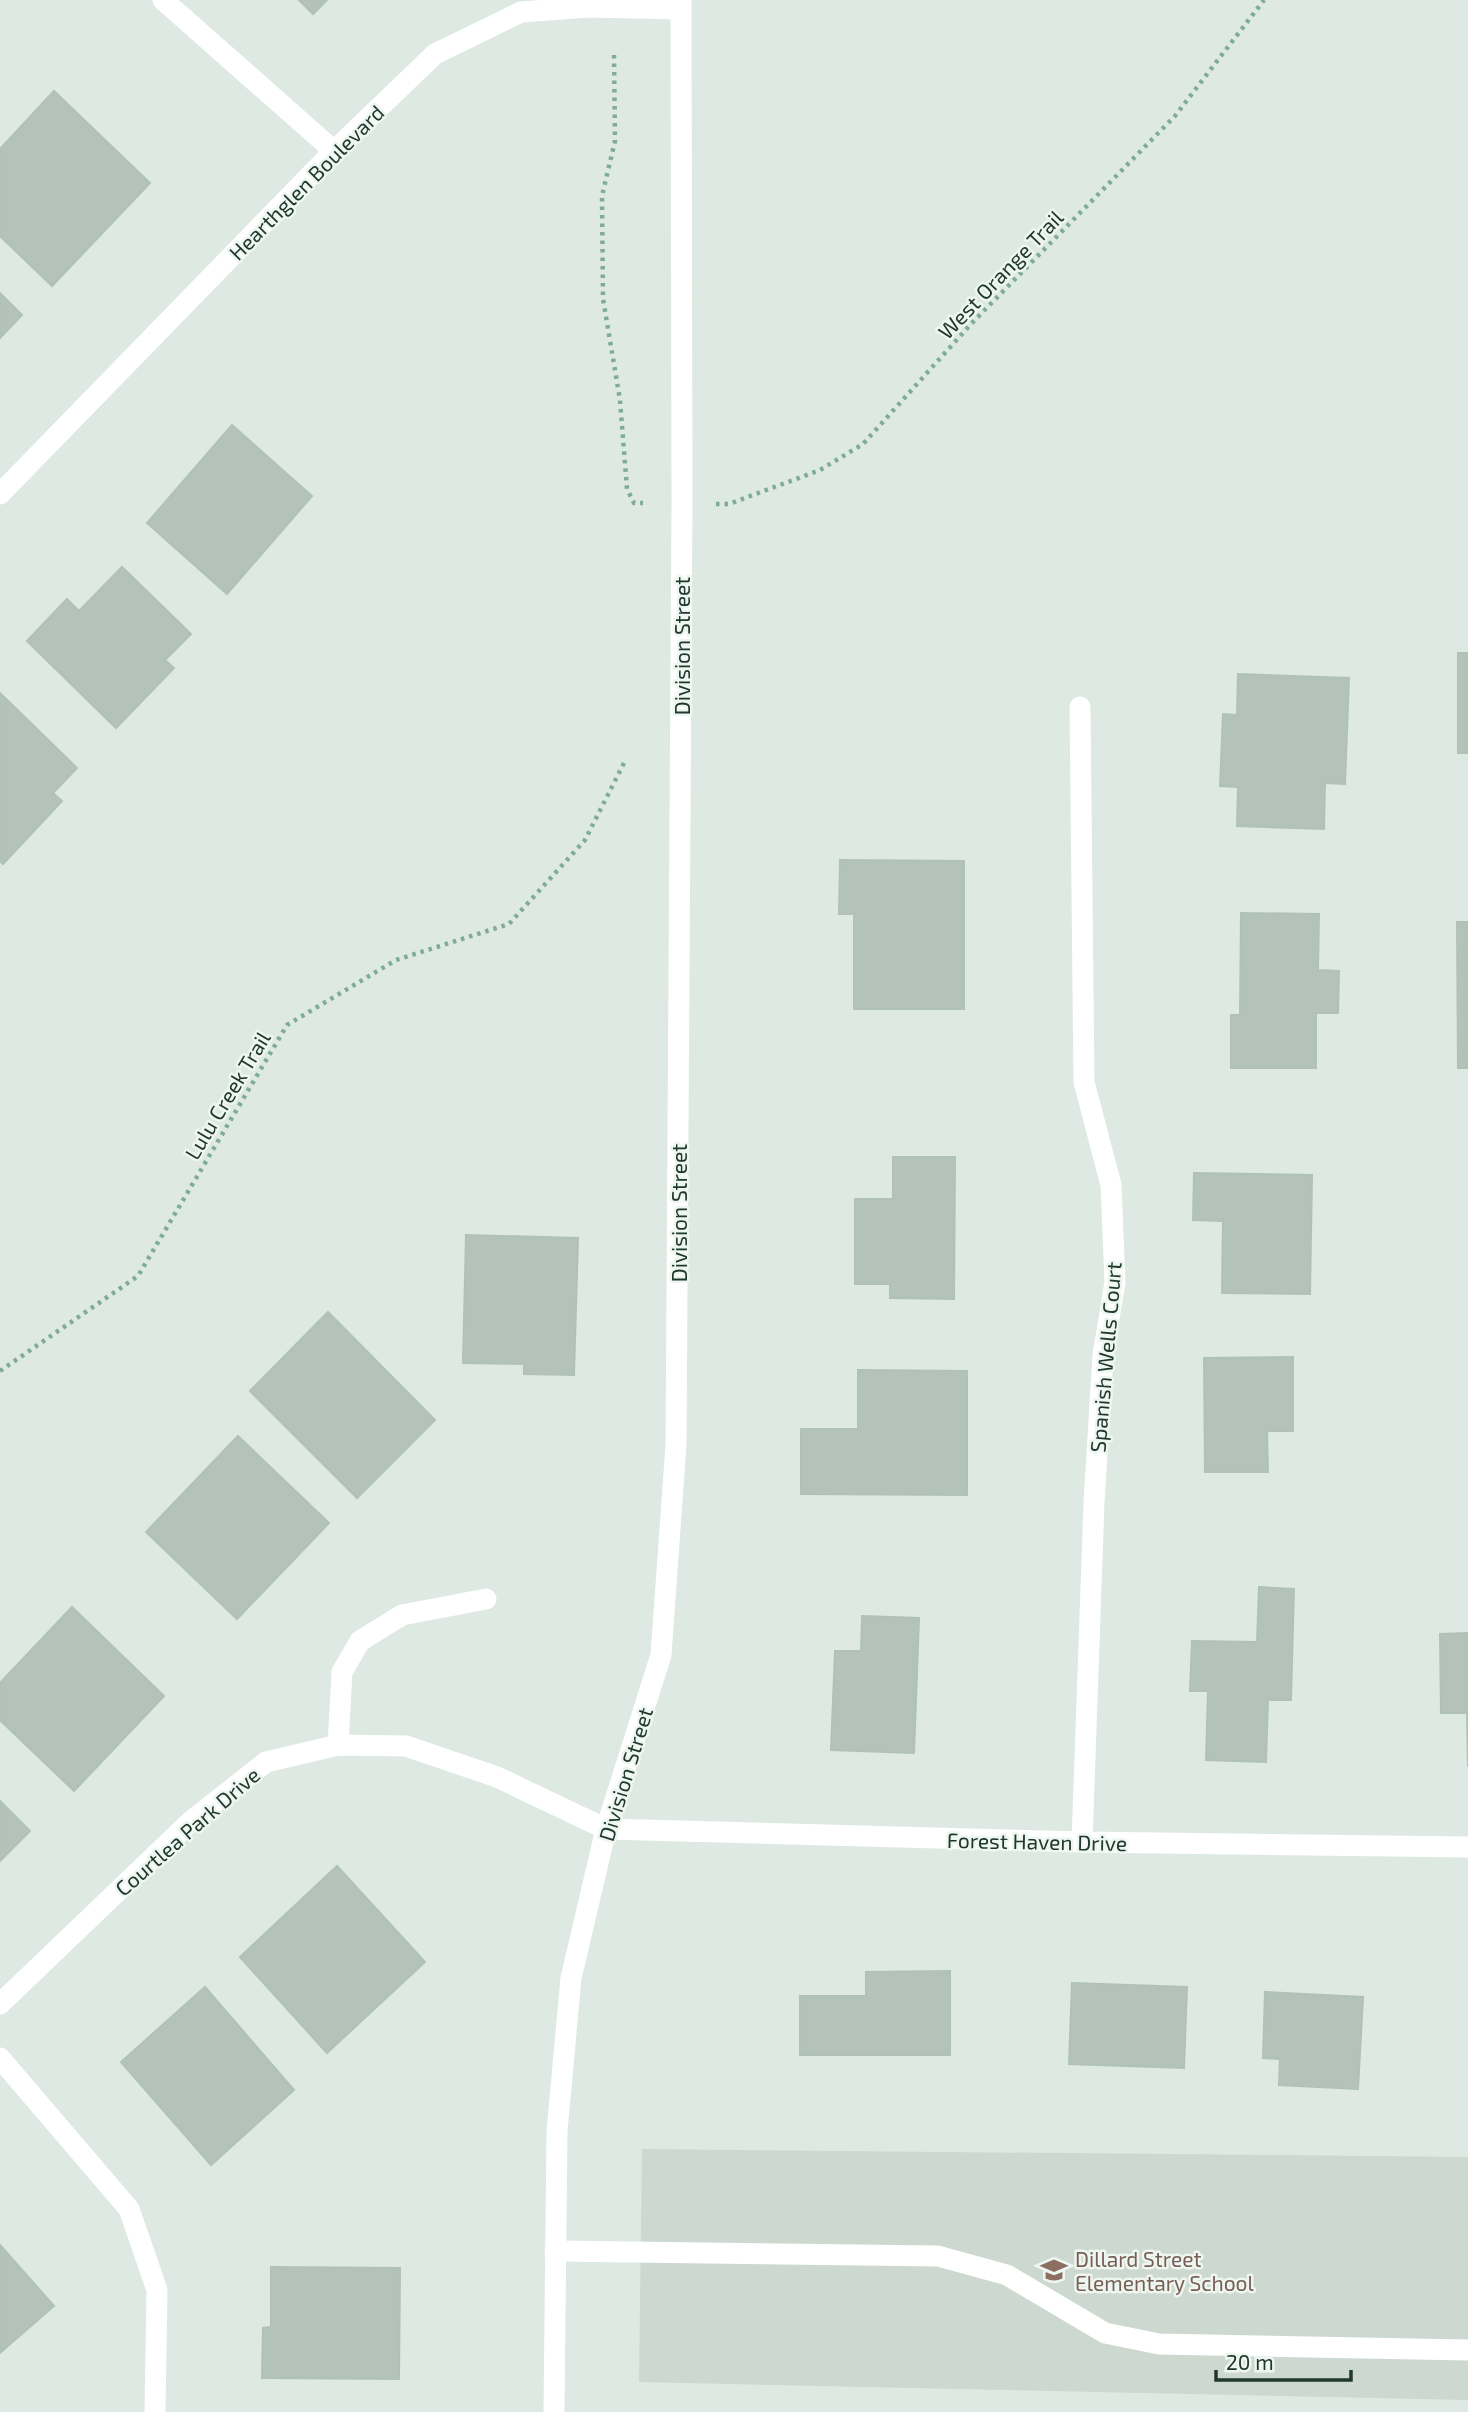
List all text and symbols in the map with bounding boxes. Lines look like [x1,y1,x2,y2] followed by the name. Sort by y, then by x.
[223,99,389,265] street label: Hearthglen Boulevard
[932,204,1068,344] street label: West Orange Trail
[669,577,694,715] street label: Division Street
[179,1026,275,1163] street label: Lulu Creek Trail
[666,1144,691,1282] street label: Division Street
[1084,1261,1126,1453] street label: Spanish Wells Court
[593,1704,657,1844] street label: Division Street
[110,1761,264,1901] street label: Courtlea Park Drive
[947,1827,1127,1855] street label: Forest Haven Drive
[1075,2246,1255,2295] place label: Dillard Street Elementary School
[1039,2255,1069,2285] school or university icon: Dillard Street Elementary School
[1216,2338,1351,2382] scale bar
[1226,2349,1274,2374] text: 20 m

